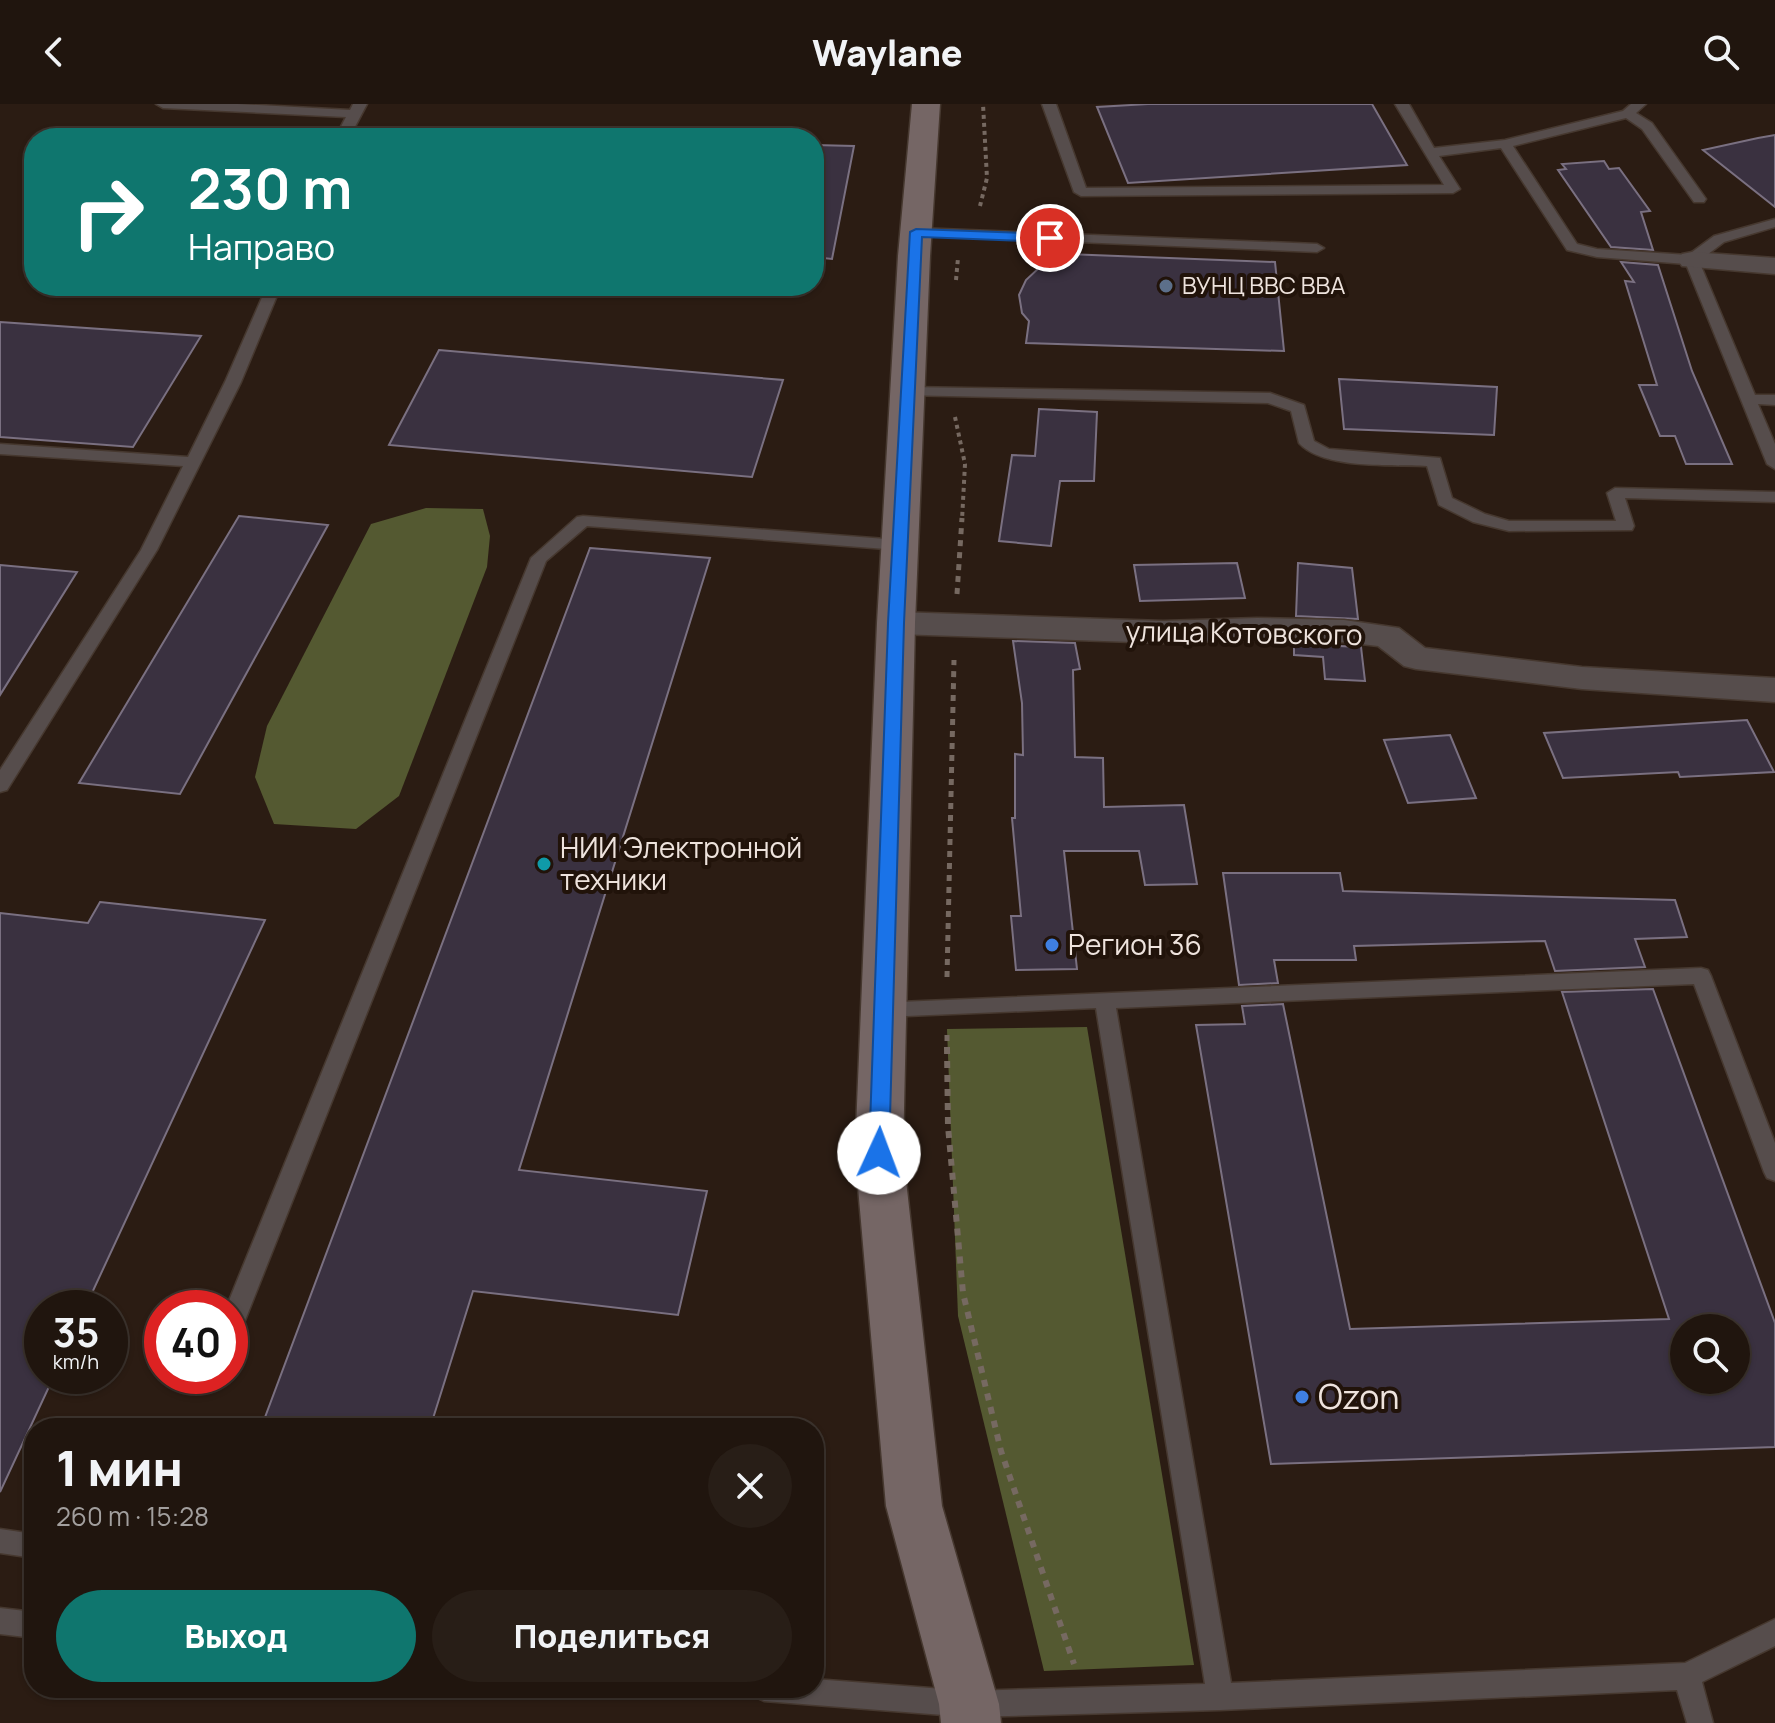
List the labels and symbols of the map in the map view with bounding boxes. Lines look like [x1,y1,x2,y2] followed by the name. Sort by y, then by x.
[1016,204,1084,272] pin
[1182,268,1345,301] place label: ВУНЦ ВВС ВВА
[1157,277,1175,295] marker: ВУНЦ ВВС ВВА
[1125,611,1363,653] street label: улица Котовского
[560,828,802,898] place label: НИИ Электронной техники
[535,855,553,873] marker: НИИ Электронной техники
[1068,925,1202,963] place label: Регион 36
[1043,936,1061,954] marker: Регион 36
[837,1111,921,1195] position arrow
[144,1290,248,1394] speed limit sign: 40
[1318,1373,1400,1419] place label: Ozon
[1293,1388,1311,1406] marker: Ozon

